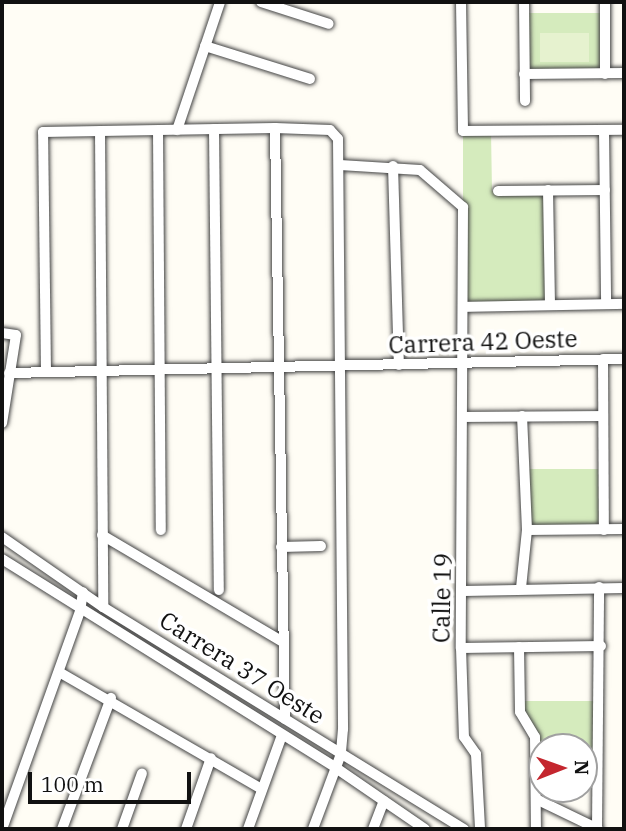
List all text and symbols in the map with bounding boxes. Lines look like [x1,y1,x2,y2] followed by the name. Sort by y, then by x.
[388,324,578,360] street label: Carrera 42 Oeste
[427,553,457,643] street label: Calle 19
[154,606,330,730] street label: Carrera 37 Oeste
[528,733,598,803] north arrow
[32,758,194,802] scale bar
[570,760,594,775] text: N
[41,770,104,798] text: 100 m

